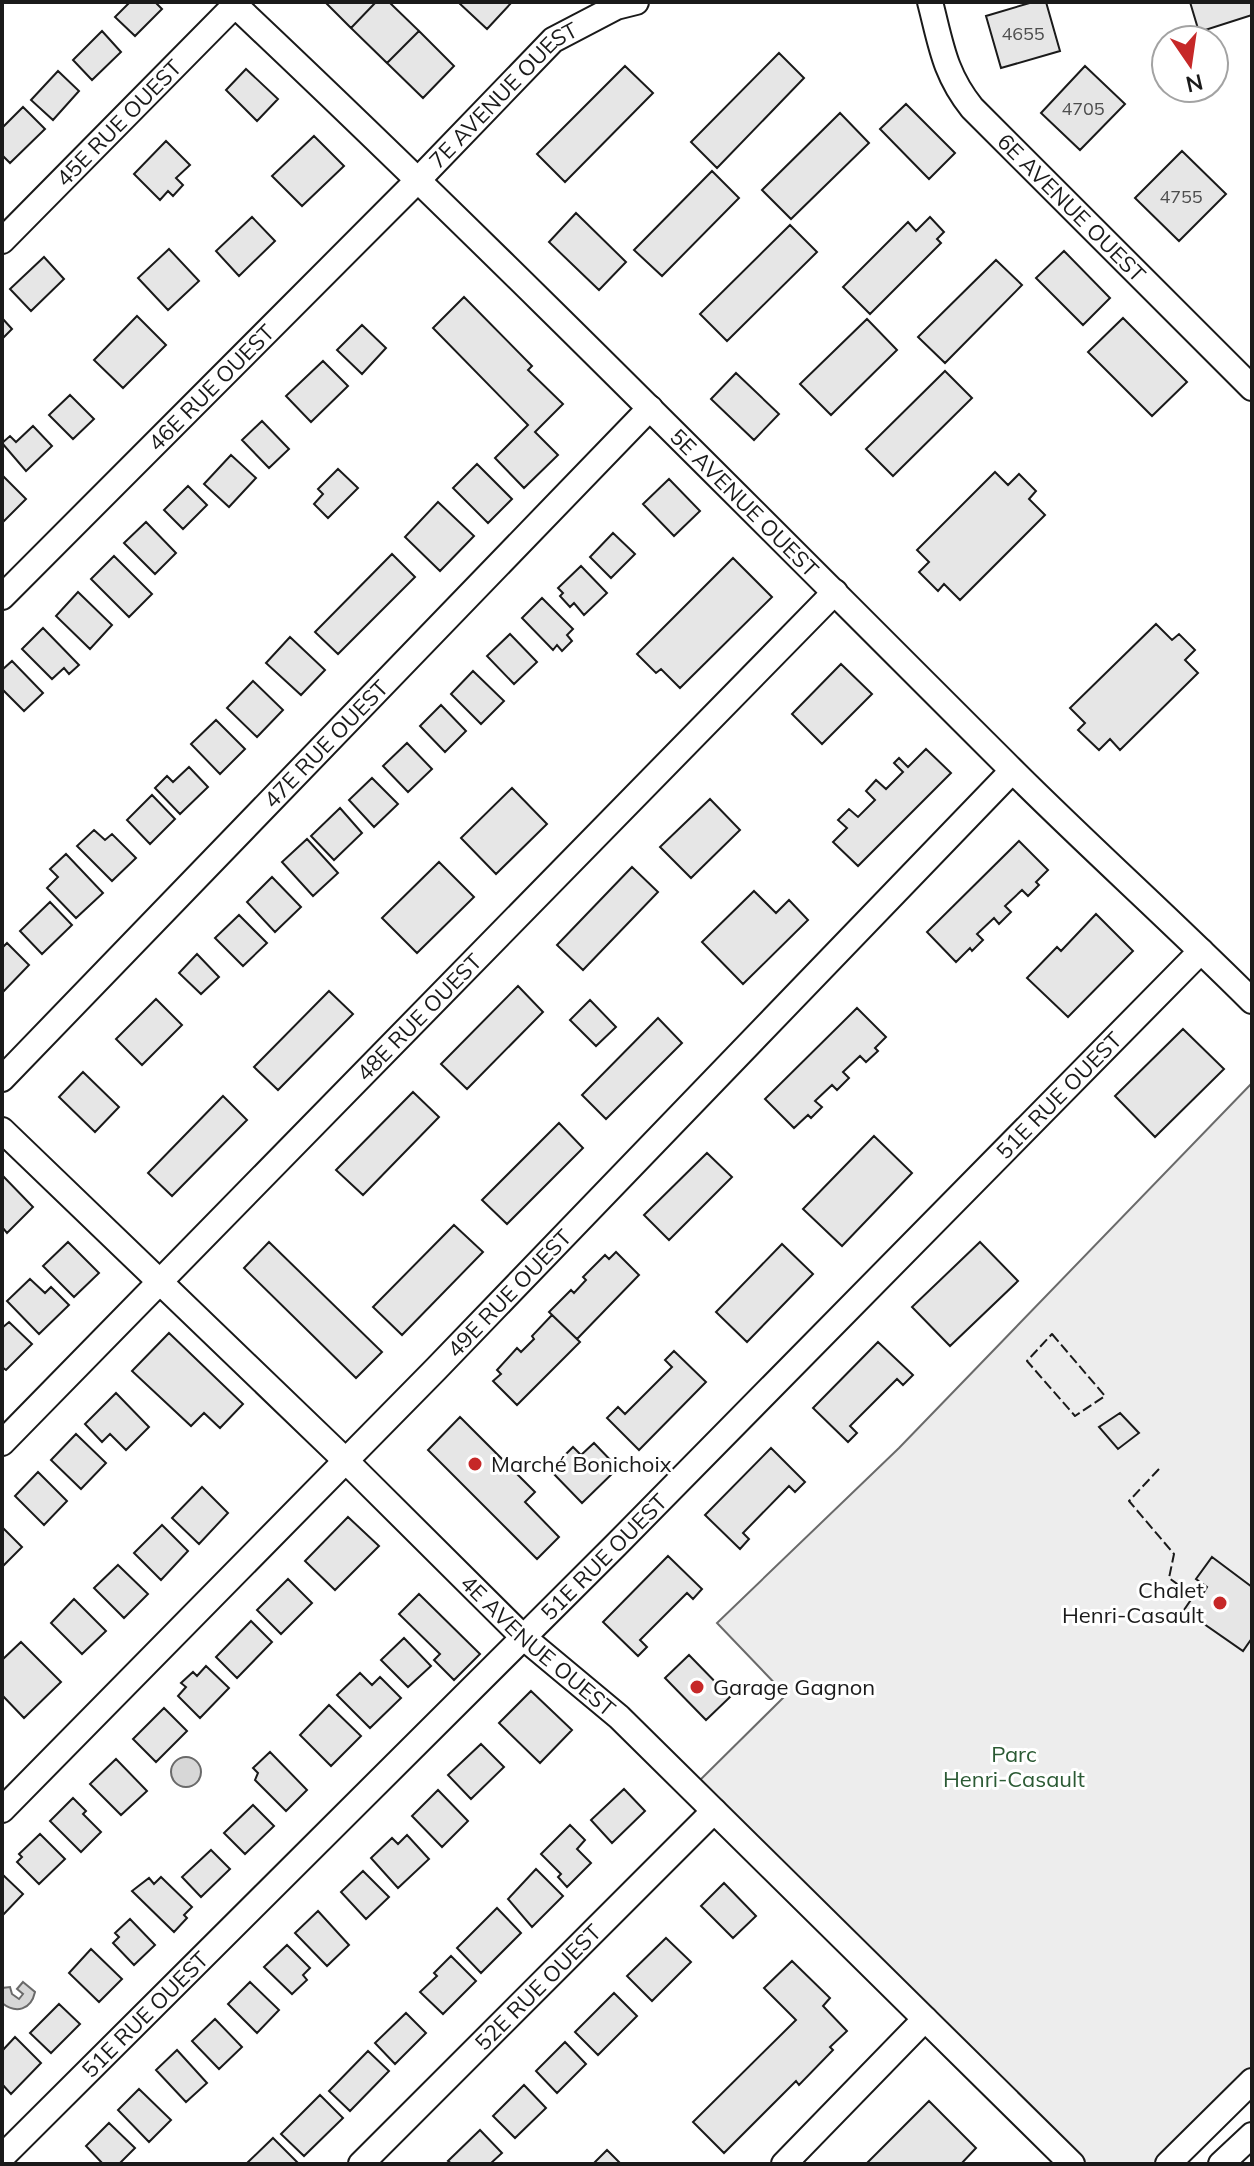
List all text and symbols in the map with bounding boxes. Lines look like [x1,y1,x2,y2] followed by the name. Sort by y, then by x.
[423,16,582,174] street label: 7E AVENUE OUEST
[1001,22,1045,45] house number: 4655
[1150,24,1230,104] north arrow
[50,53,187,192] street label: 45E RUE OUEST
[1183,68,1206,99] text: N
[1061,97,1105,120] house number: 4705
[991,127,1152,288] street label: 6E AVENUE OUEST
[1159,185,1203,208] house number: 4755
[142,318,280,457] street label: 46E RUE OUEST
[664,423,825,583] street label: 5E AVENUE OUEST
[257,674,394,814] street label: 47E RUE OUEST
[350,947,488,1087] street label: 48E RUE OUEST
[990,1026,1128,1165] street label: 51E RUE OUEST
[441,1223,577,1363] street label: 49E RUE OUEST
[491,1450,672,1478] place label: Marché Bonichoix
[466,1455,484,1473] marker: Marché Bonichoix
[535,1488,673,1626] street label: 51E RUE OUEST
[455,1569,621,1722] street label: 4E AVENUE OUEST
[1062,1576,1204,1629] place label: Chalet Henri-Casault
[1211,1594,1229,1612] marker: Chalet Henri-Casault
[713,1673,875,1701] place label: Garage Gagnon
[688,1678,706,1696] marker: Garage Gagnon
[943,1740,1085,1793] park label: Parc Henri-Casault
[469,1918,607,2056] street label: 52E RUE OUEST
[76,1945,214,2083] street label: 51E RUE OUEST

